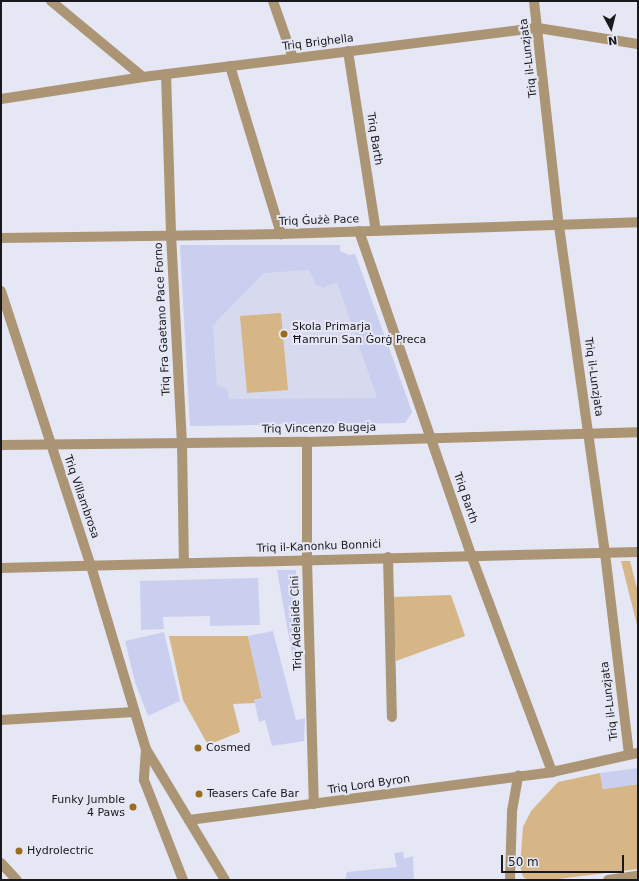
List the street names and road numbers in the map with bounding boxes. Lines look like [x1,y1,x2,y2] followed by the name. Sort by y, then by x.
[518,18,540,98] street label: Triq il-Lunzjata
[282,32,354,54] street label: Triq Brighella
[363,112,385,166] street label: Triq Barth
[279,213,359,229] street label: Triq Ġużè Pace
[152,242,174,396] street label: Triq Fra Gaetano Pace Forno
[581,337,605,417] street label: Triq il-Lunzjata
[262,421,376,437] street label: Triq Vincenzo Bugeja
[61,453,101,541] street label: Triq Villambrosa
[450,471,480,525] street label: Triq Barth
[257,538,381,556] street label: Triq il-Kanonku Bonniċi
[289,575,305,671] street label: Triq Adelaide Cini
[599,661,621,741] street label: Triq il-Lunzjata
[327,773,411,797] street label: Triq Lord Byron

